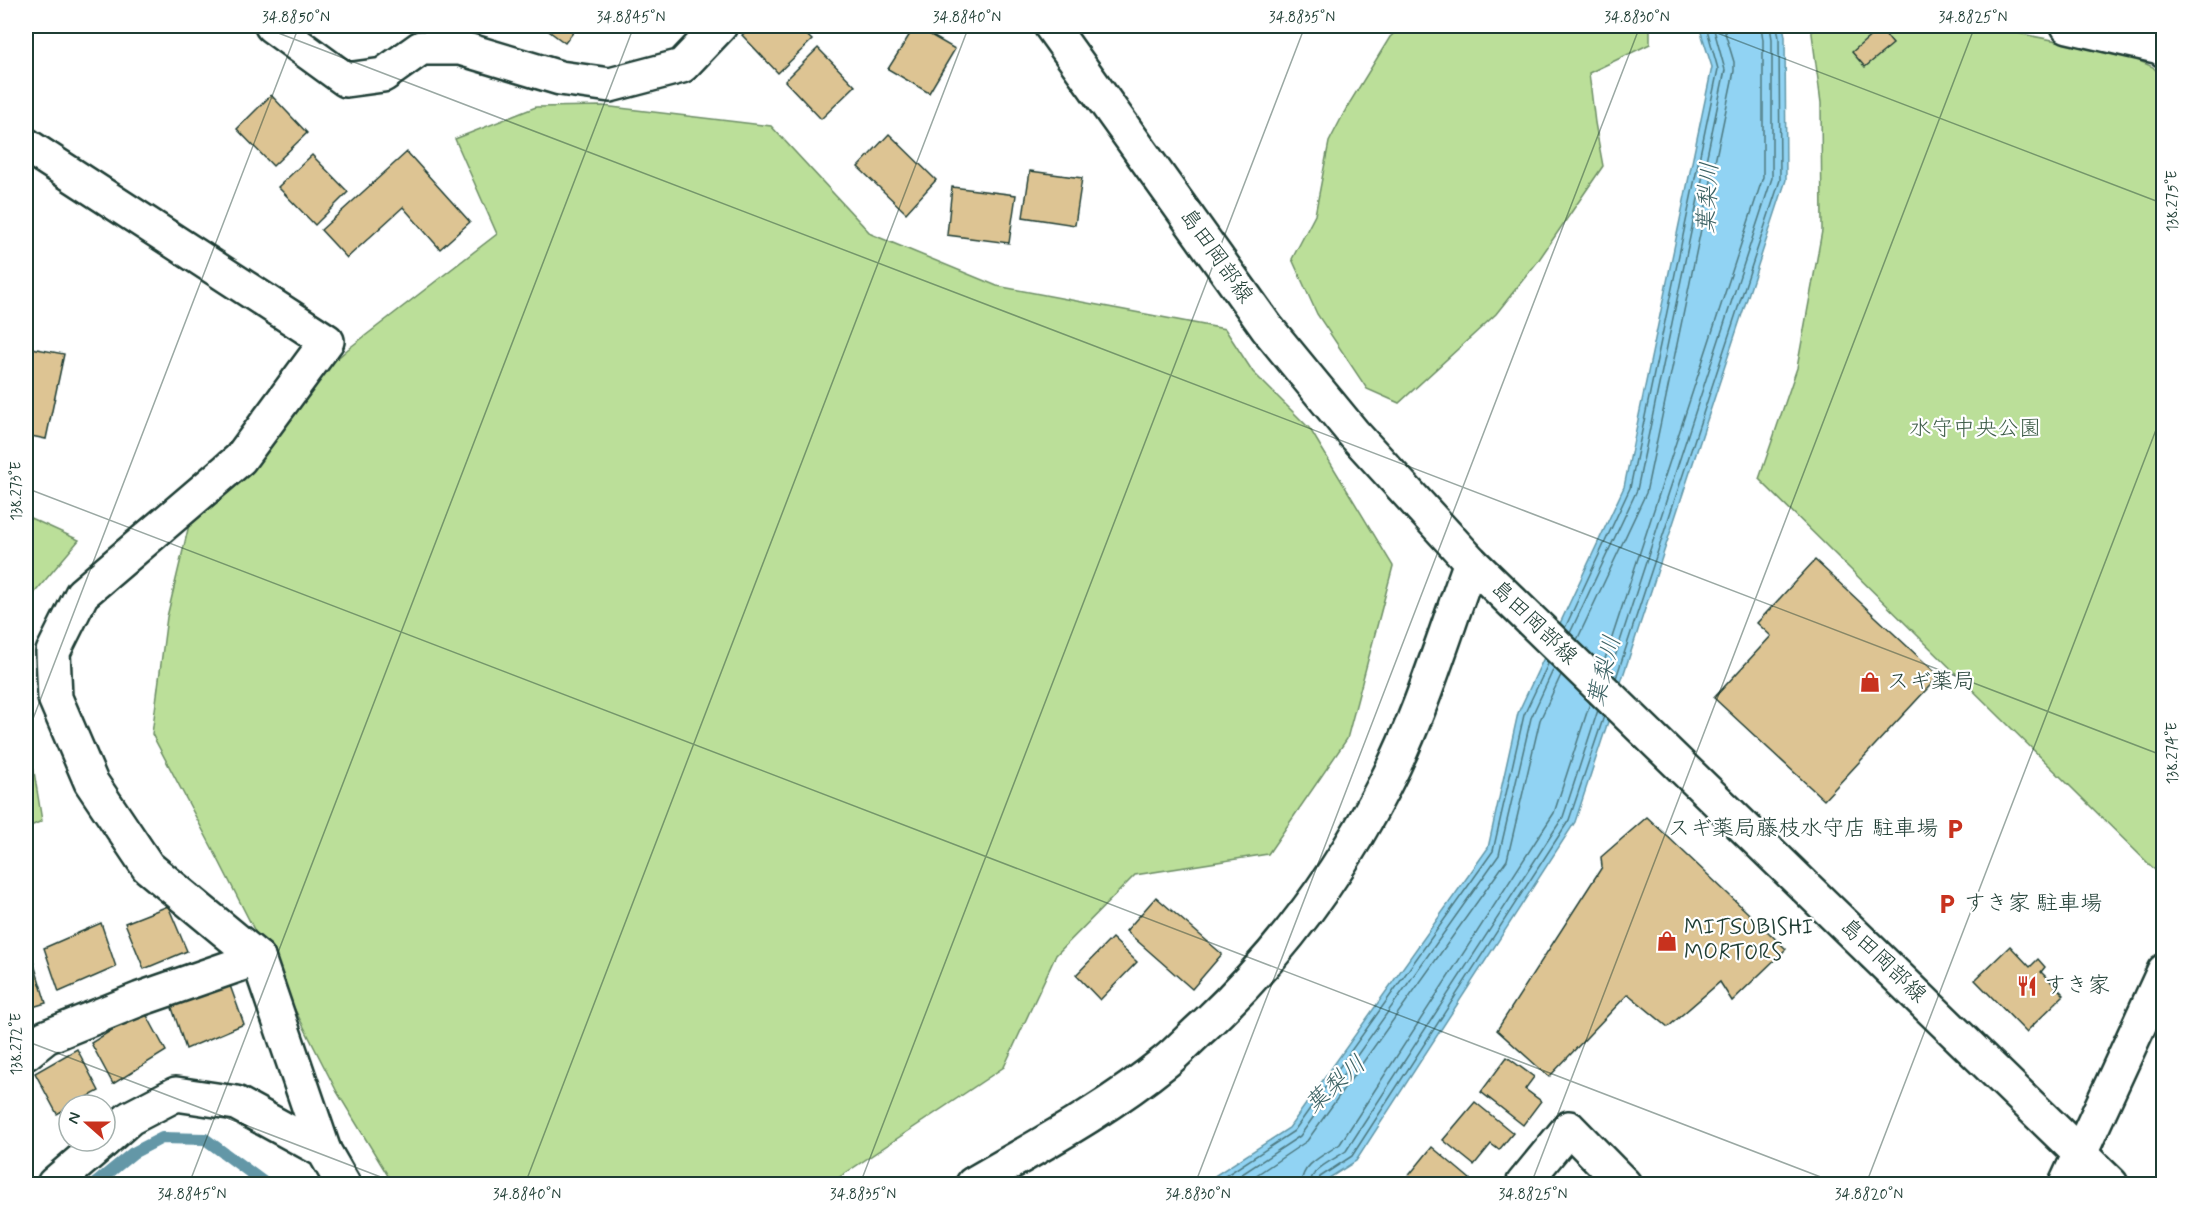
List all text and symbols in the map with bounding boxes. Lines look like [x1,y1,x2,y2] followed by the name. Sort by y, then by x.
[262,8,330,28] text: 34.8850°N
[597,8,666,28] text: 34.8845°N
[933,8,1001,28] text: 34.8840°N
[1269,8,1335,28] text: 34.8835°N
[1604,8,1670,28] text: 34.8830°N
[1938,8,2008,28] text: 34.8825°N
[1692,161,1726,235] water label: 葉梨川
[2163,170,2183,232] text: 138.275°E
[1173,203,1259,309] street label: 島田岡部線
[1909,415,2041,443] park label: 水守中央公園
[7,461,27,521] text: 138.273°E
[1485,575,1583,671] street label: 島田岡部線
[1581,632,1629,710] water label: 葉梨川
[1887,668,1975,696] place label: スギ薬局
[1858,670,1882,694] shop icon: スギ薬局
[2163,722,2183,784] text: 138.274°E
[1668,815,1938,843] place label: スギ薬局藤枝水守店 駐車場
[1943,817,1967,841] parking icon: スギ薬局藤枝水守店 駐車場
[1964,890,2102,918] place label: すき家 駐車場
[1935,892,1959,916] parking icon: すき家 駐車場
[1834,913,1932,1009] street label: 島田岡部線
[1684,914,1813,967] place label: MITSUBISHI MORTORS
[1655,929,1679,953] shop icon: MITSUBISHI MORTORS
[2044,972,2110,1000] place label: すき家
[2015,974,2039,998] restaurant icon: すき家
[7,1013,27,1075] text: 138.272°E
[1299,1049,1373,1121] water label: 葉梨川
[57,1093,117,1153] north arrow
[63,1109,86,1127] text: N
[158,1185,227,1205] text: 34.8845°N
[493,1185,561,1205] text: 34.8840°N
[830,1185,896,1205] text: 34.8835°N
[1165,1185,1231,1205] text: 34.8830°N
[1498,1185,1568,1205] text: 34.8825°N
[1835,1185,1903,1205] text: 34.8820°N

